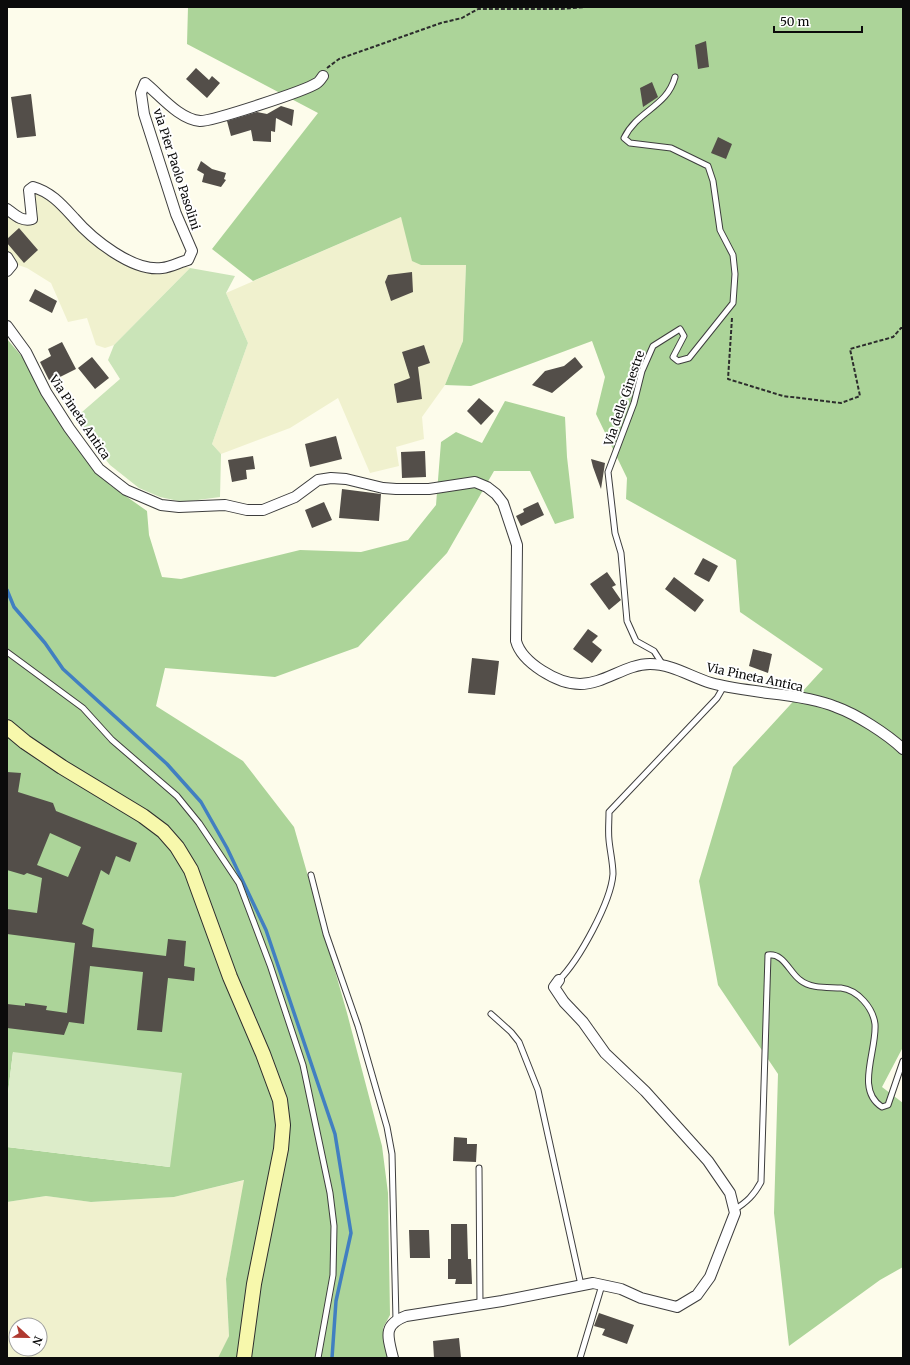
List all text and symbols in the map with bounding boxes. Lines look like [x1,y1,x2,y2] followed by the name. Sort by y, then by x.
[774,8,862,34] scale bar
[780,14,809,29] text: 50 m
[150,105,204,232] street label: via Pier Paolo Pasolini
[600,348,647,449] street label: Via delle Ginestre
[46,371,114,462] street label: Via Pineta Antica
[704,659,805,695] street label: Via Pineta Antica
[8,1317,48,1357] north arrow
[29,1334,45,1348] text: N

